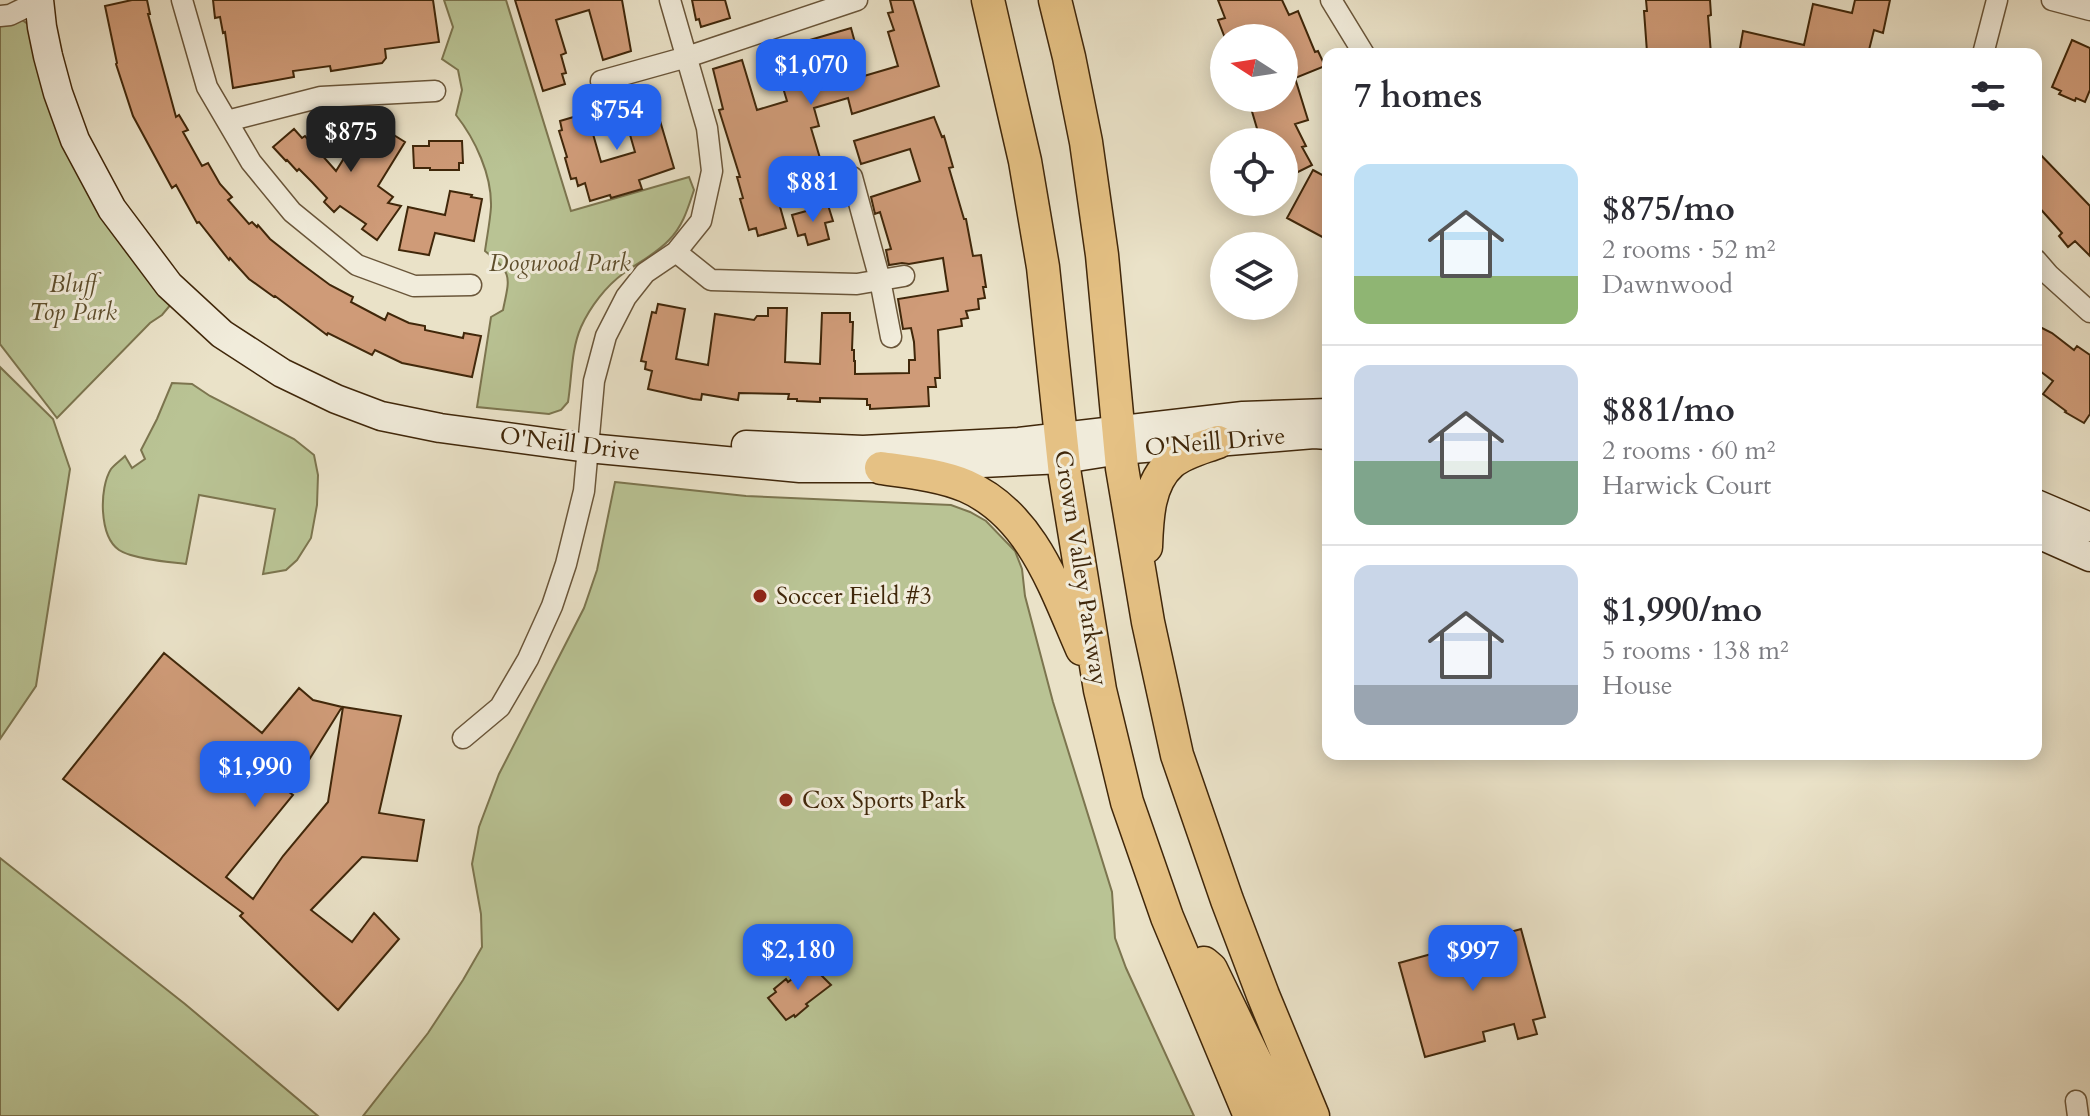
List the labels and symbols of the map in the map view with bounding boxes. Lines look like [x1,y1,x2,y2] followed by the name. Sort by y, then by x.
[1210,24,1298,112] north arrow
[746,39,876,107] pin: $1,070
[570,84,664,152] pin: $754
[304,106,398,174] pin: $875
[766,156,860,224] pin: $881
[489,247,631,280] park label: Dogwood Park
[29,268,117,329] park label: Bluff Top Park
[498,419,642,469] street label: O'Neill Drive
[1143,419,1287,465] street label: O'Neill Drive
[1046,448,1116,688] street label: Crown Valley Parkway
[776,580,932,613] place label: Soccer Field #3
[751,587,769,605] marker: Soccer Field #3
[190,741,320,809] pin: $1,990
[802,784,967,817] place label: Cox Sports Park
[777,791,795,809] marker: Cox Sports Park
[733,924,863,992] pin: $2,180
[1426,925,1520,993] pin: $997

